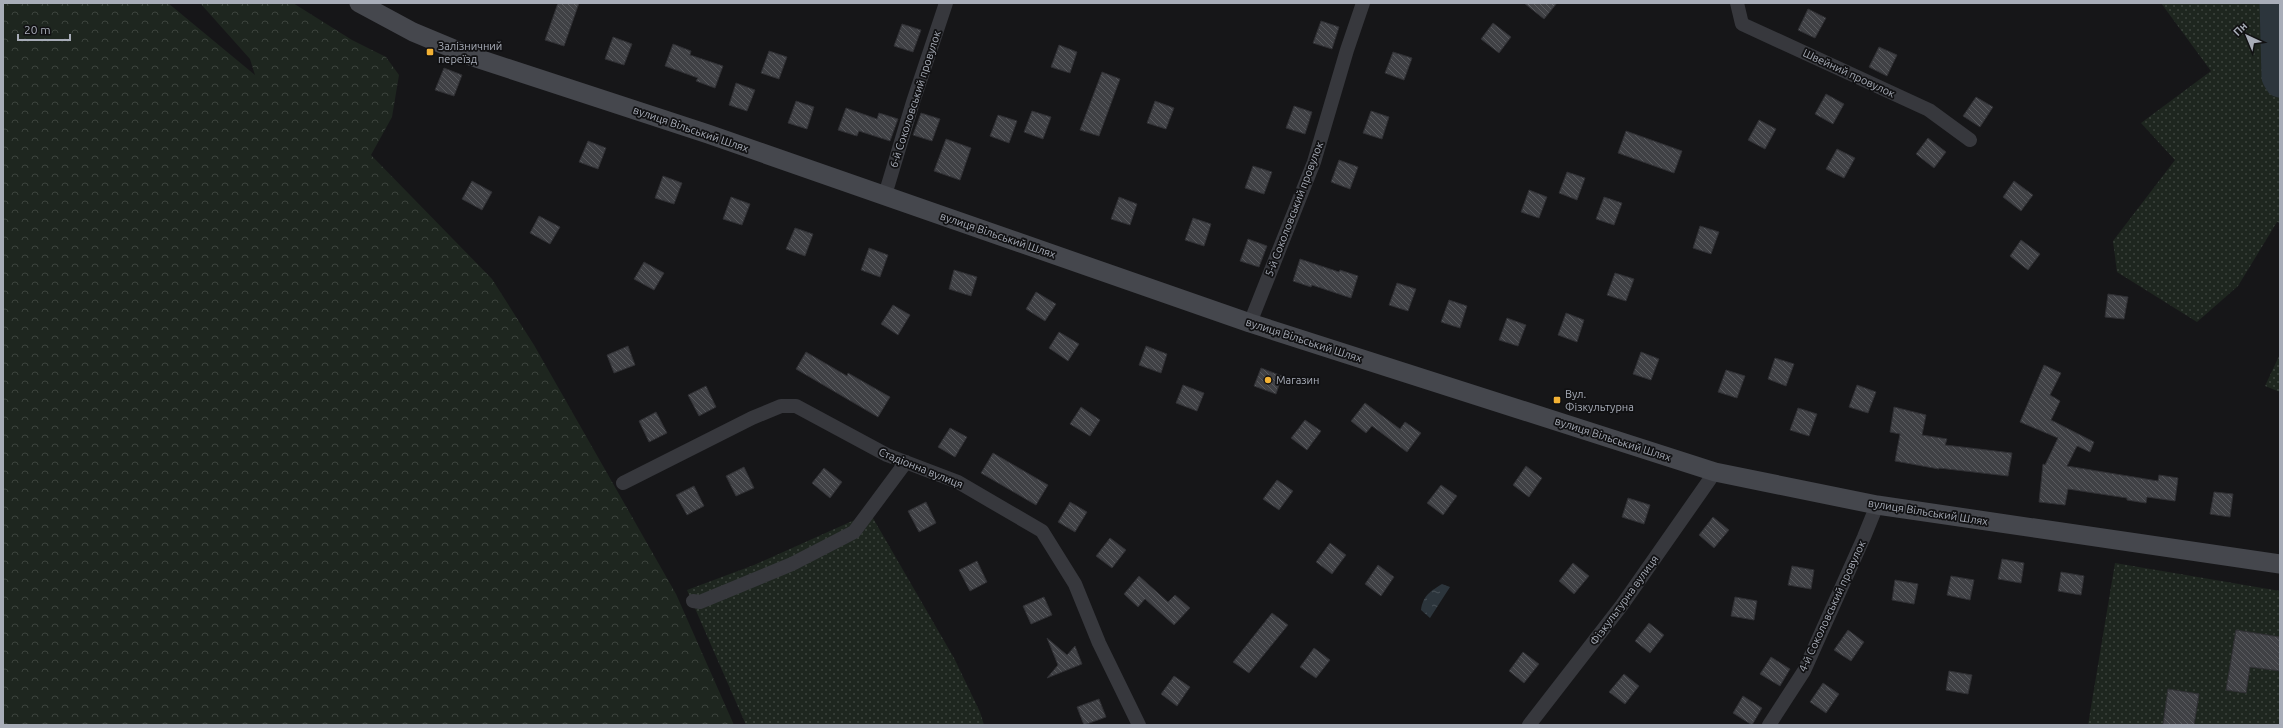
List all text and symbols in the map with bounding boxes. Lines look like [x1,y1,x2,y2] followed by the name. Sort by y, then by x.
[18,16,70,42] scale bar
[2227,16,2267,56] north arrow
[2231,19,2249,38] text: Пн
[24,23,51,36] text: 20 m
[887,29,943,169] street label: 6-й Соколовський провулок
[438,40,502,65] place label: Залізничний переїзд
[1801,46,1897,100] street label: Швейний провулок
[425,47,435,57] marker: Залізничний переїзд
[632,104,751,155] street label: вулиця Вільський Шлях
[1263,140,1325,278] street label: 5-й Соколовський провулок
[939,210,1058,261] street label: вулиця Вільський Шлях
[1244,316,1364,365] street label: вулиця Вільський Шлях
[1276,374,1320,386] place label: Магазин
[1263,375,1273,385] marker: Магазин
[1565,388,1634,413] place label: Вул. Фізкультурна
[1552,395,1562,405] marker: Вул. Фізкультурна
[1553,415,1673,464] street label: вулиця Вільський Шлях
[877,446,965,490] street label: Стадіонна вулиця
[1867,497,1989,527] street label: вулиця Вільський Шлях
[1796,538,1868,673] street label: 4-й Соколовський провулок
[1587,553,1661,647] street label: Фізкультурна вулиця

